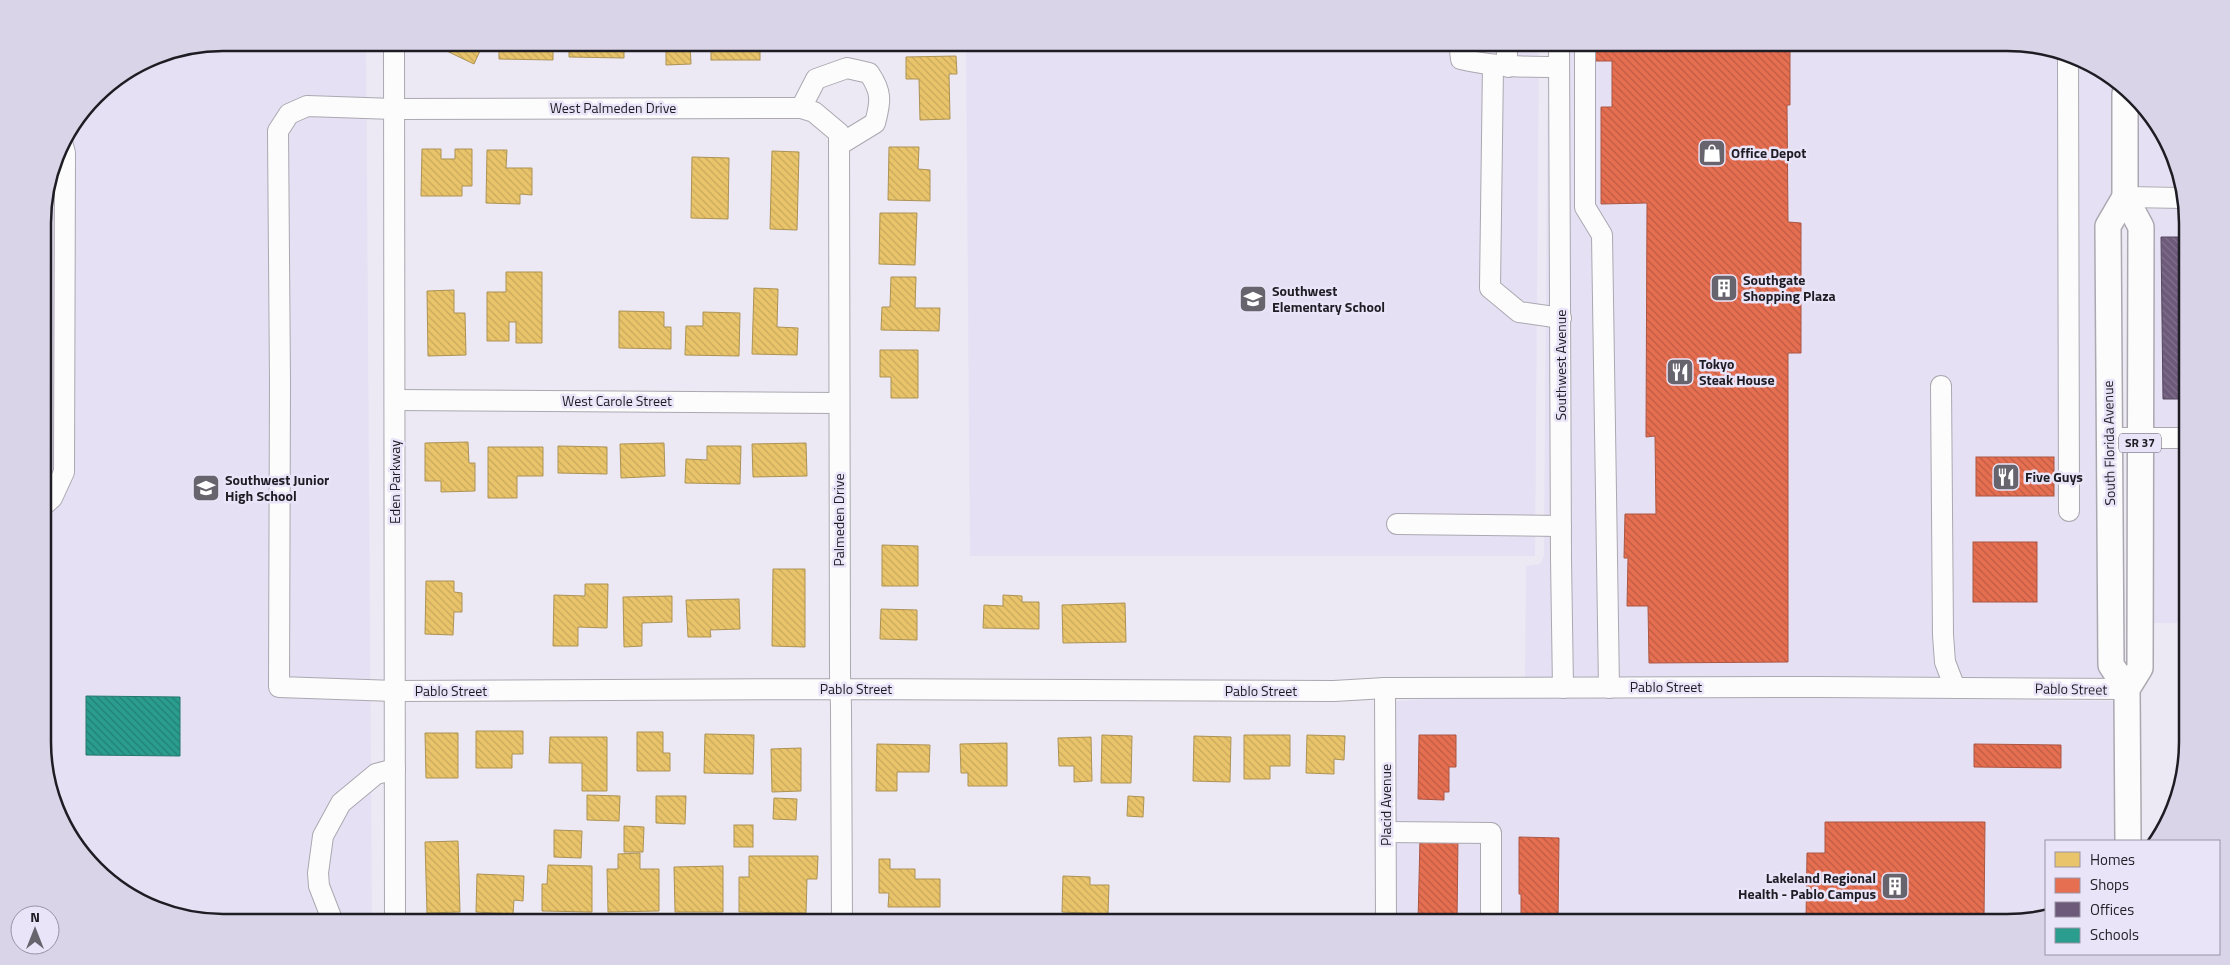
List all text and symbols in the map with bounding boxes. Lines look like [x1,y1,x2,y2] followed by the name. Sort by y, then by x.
[550,97,676,118] street label: West Palmeden Drive
[1697,138,1727,168] shop icon: Office Depot
[1731,142,1806,163] place label: Office Depot
[1743,269,1836,306] place label: Southgate Shopping Plaza
[1709,273,1739,303] building icon: Southgate Shopping Plaza
[1272,280,1385,317] place label: Southwest Elementary School
[1238,284,1268,314] school or university icon: Southwest Elementary School
[1550,310,1571,420] street label: Southwest Avenue
[1699,353,1775,390] place label: Tokyo Steak House
[1665,357,1695,387] restaurant icon: Tokyo Steak House
[2097,380,2120,506] street label: South Florida Avenue
[562,390,672,411] street label: West Carole Street
[2119,433,2161,452] road number: SR 37
[384,440,405,524] street label: Eden Parkway
[1991,462,2021,492] restaurant icon: Five Guys
[2025,466,2083,487] place label: Five Guys
[225,469,329,506] place label: Southwest Junior High School
[191,473,221,503] school or university icon: Southwest Junior High School
[828,474,849,566] street label: Palmeden Drive
[1630,676,1702,697] street label: Pablo Street
[2035,677,2107,700] street label: Pablo Street
[820,678,892,699] street label: Pablo Street
[415,680,487,701] street label: Pablo Street
[1225,680,1297,701] street label: Pablo Street
[1375,764,1396,846] street label: Placid Avenue
[2045,840,2220,955] legend
[2090,848,2135,871] text: Homes
[1738,867,1876,904] place label: Lakeland Regional Health - Pablo Campus
[1880,871,1910,901] building icon: Lakeland Regional Health - Pablo Campus
[2090,873,2129,896] text: Shops
[2090,898,2134,921] text: Offices
[10,905,60,955] north arrow
[30,906,40,927] text: N
[2090,923,2139,946] text: Schools

